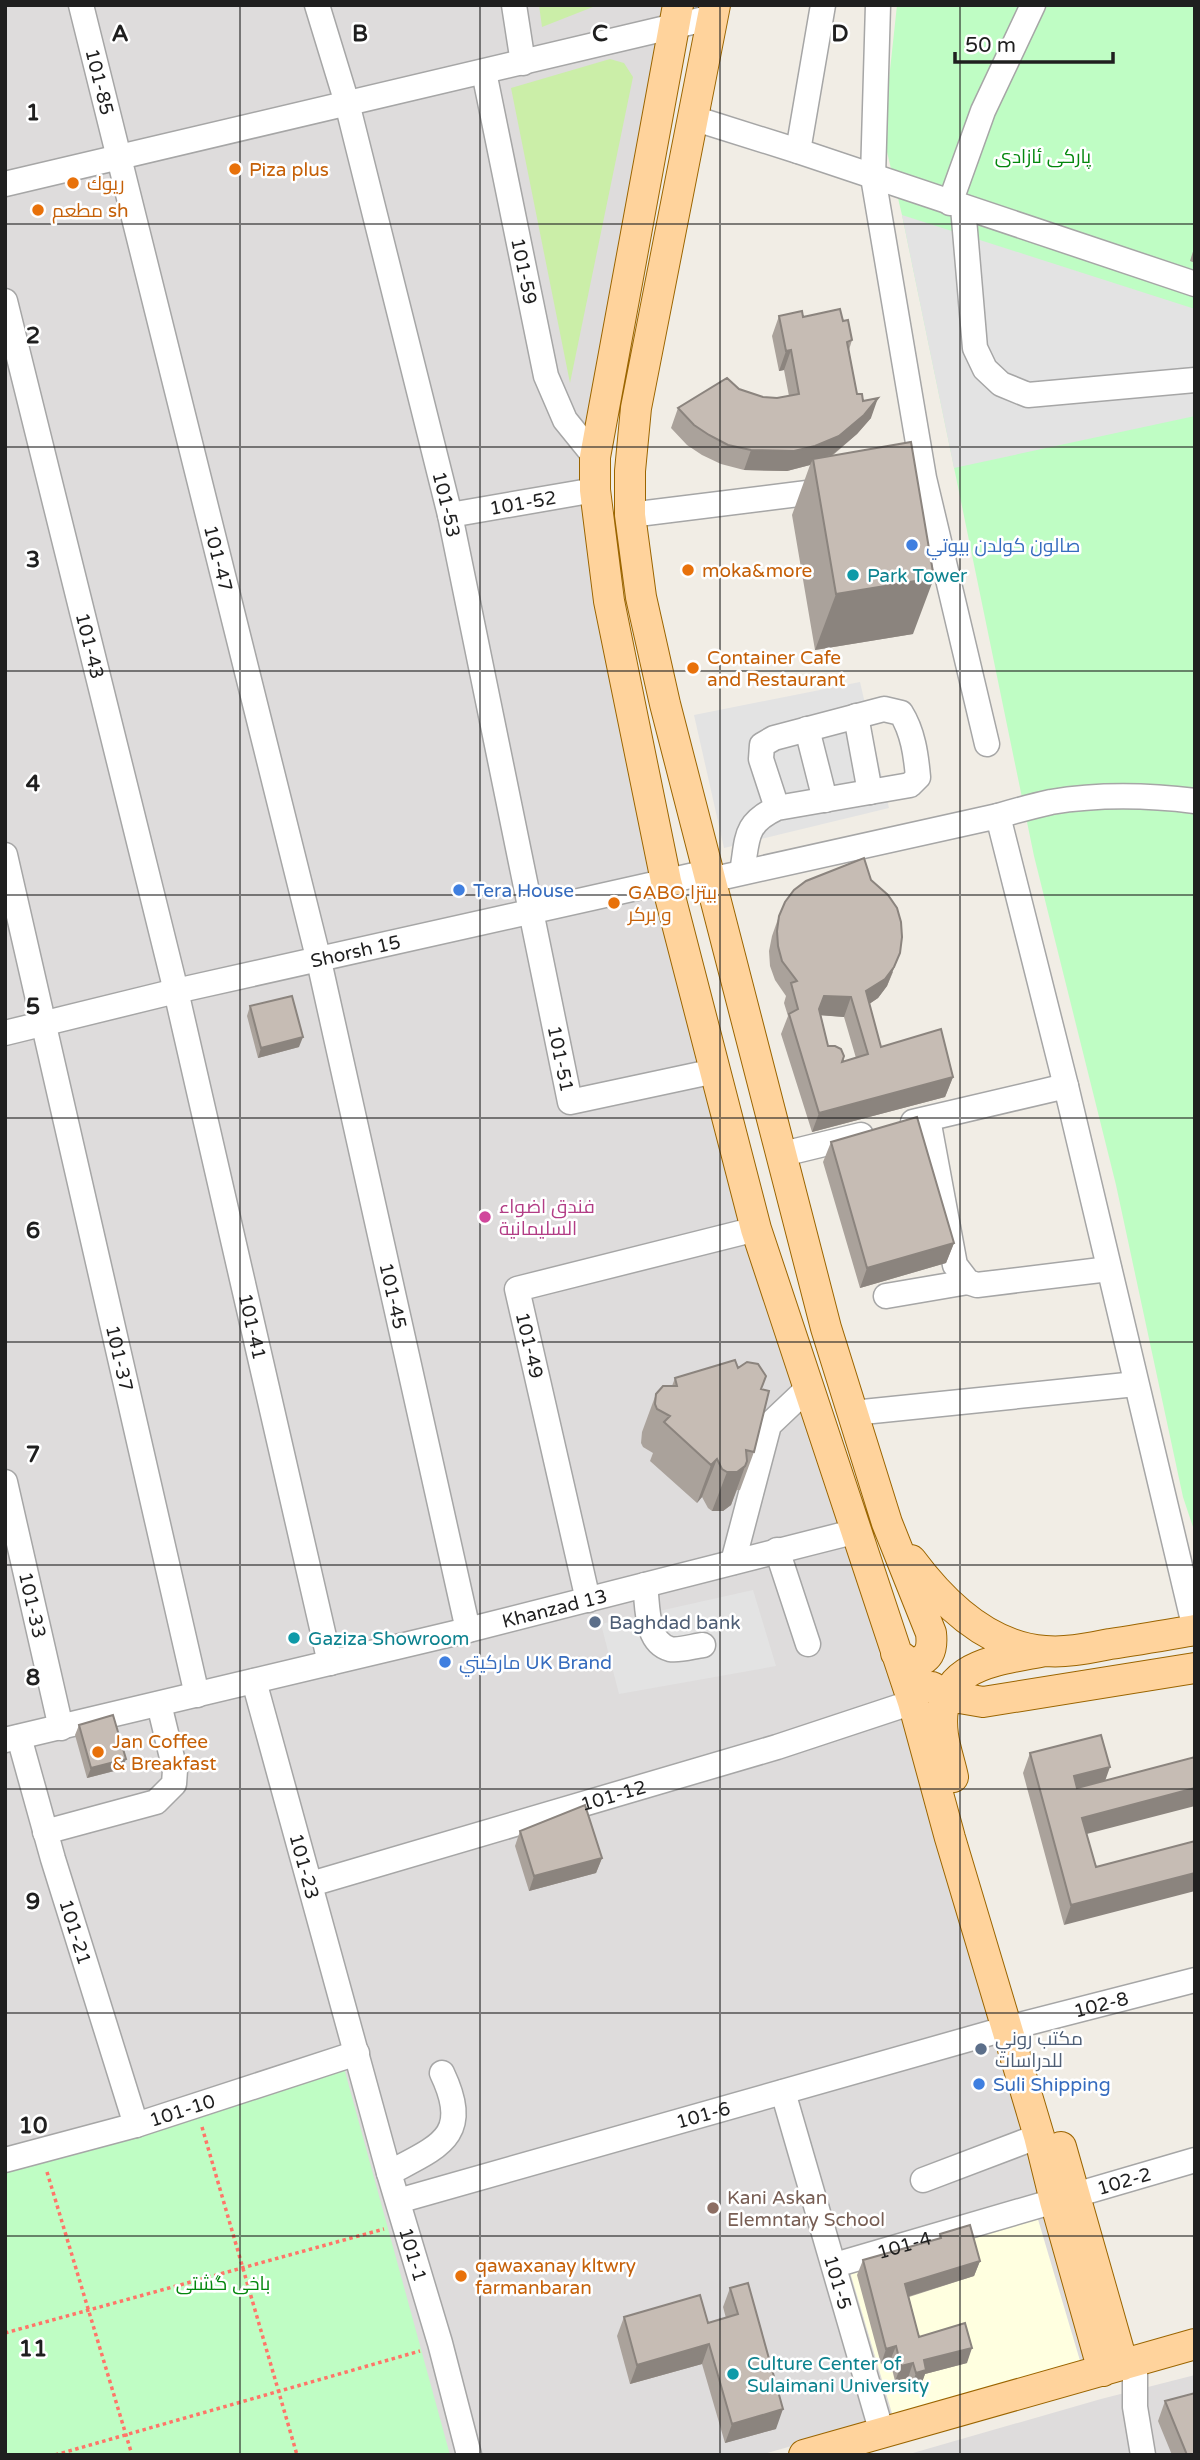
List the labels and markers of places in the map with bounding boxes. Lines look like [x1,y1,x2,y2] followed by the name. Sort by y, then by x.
[249,159,329,181] place label: Piza plus
[227,161,243,177] marker: Piza plus
[87,173,124,195] place label: ريوك
[65,175,81,191] marker: ريوك
[52,200,129,224] place label: مطعم sh
[30,202,46,218] marker: مطعم sh
[926,535,1080,560] place label: صالون كولدن بيوتي
[904,537,920,553] marker: صالون كولدن بيوتي
[702,560,812,582] place label: moka&more
[680,562,696,578] marker: moka&more
[867,565,968,587] place label: Park Tower
[845,567,861,583] marker: Park Tower
[707,647,846,691] place label: Container Cafe and Restaurant
[685,660,701,676] marker: Container Cafe and Restaurant
[473,880,574,902] place label: Tera House
[451,882,467,898] marker: Tera House
[627,882,717,926] place label: GABO بيتزا و بركر
[606,895,622,911] marker: GABO بيتزا و بركر
[499,1196,595,1240] place label: فندق اضواء السليمانية
[477,1209,493,1225] marker: فندق اضواء السليمانية
[609,1612,741,1634] place label: Baghdad bank
[587,1614,603,1630] marker: Baghdad bank
[308,1628,469,1650] place label: Gaziza Showroom
[286,1630,302,1646] marker: Gaziza Showroom
[459,1652,612,1677] place label: مارکيتي UK Brand
[437,1654,453,1670] marker: مارکيتي UK Brand
[112,1731,217,1775] place label: Jan Coffee & Breakfast
[90,1744,106,1760] marker: Jan Coffee & Breakfast
[995,2028,1083,2072] place label: مكتب روني للدراسات
[973,2041,989,2057] marker: مكتب روني للدراسات
[993,2074,1111,2096] place label: Suli Shipping
[971,2076,987,2092] marker: Suli Shipping
[727,2187,885,2231] place label: Kani Askan Elemntary School
[705,2200,721,2216] marker: Kani Askan Elemntary School
[475,2255,636,2299] place label: qawaxanay kltwry farmanbaran
[453,2268,469,2284] marker: qawaxanay kltwry farmanbaran
[747,2353,929,2397] place label: Culture Center of Sulaimani University
[725,2366,741,2382] marker: Culture Center of Sulaimani University

